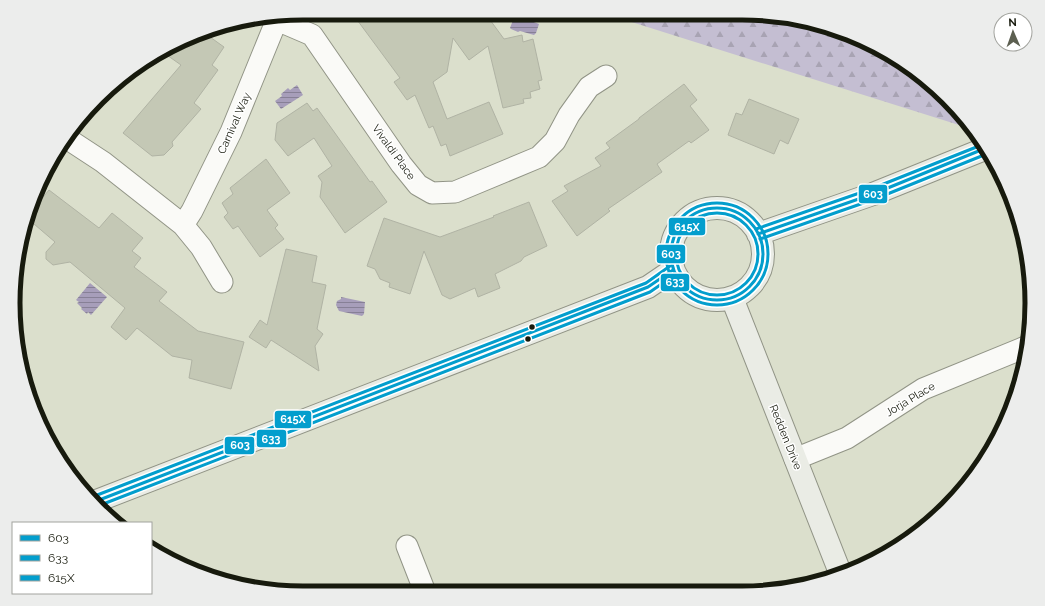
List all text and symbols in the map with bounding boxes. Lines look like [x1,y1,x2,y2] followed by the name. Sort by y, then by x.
[993,12,1033,52] north arrow
[1008,16,1017,29] text: N
[215,91,254,156] street label: Carnival Way
[369,122,418,183] street label: Vivaldi Place
[858,184,888,204] line badge: 603
[863,188,883,201] text: 603
[668,217,706,236] line badge: 615X
[674,221,701,234] text: 615X
[656,244,686,264] line badge: 603
[661,248,681,261] text: 603
[660,273,690,292] line badge: 633
[666,276,684,289] text: 633
[527,322,537,332] unlabelled marker
[523,334,533,344] unlabelled marker
[883,379,938,419] street label: Jorja Place
[767,403,805,472] street label: Redden Drive
[274,410,312,429] line badge: 615X
[280,413,307,426] text: 615X
[256,429,287,448] line badge: 633
[262,433,280,446] text: 633
[224,436,255,455] line badge: 603
[230,439,250,452] text: 603
[12,522,152,594] legend
[48,531,69,545] text: 603
[48,551,68,565] text: 633
[48,571,75,585] text: 615X

